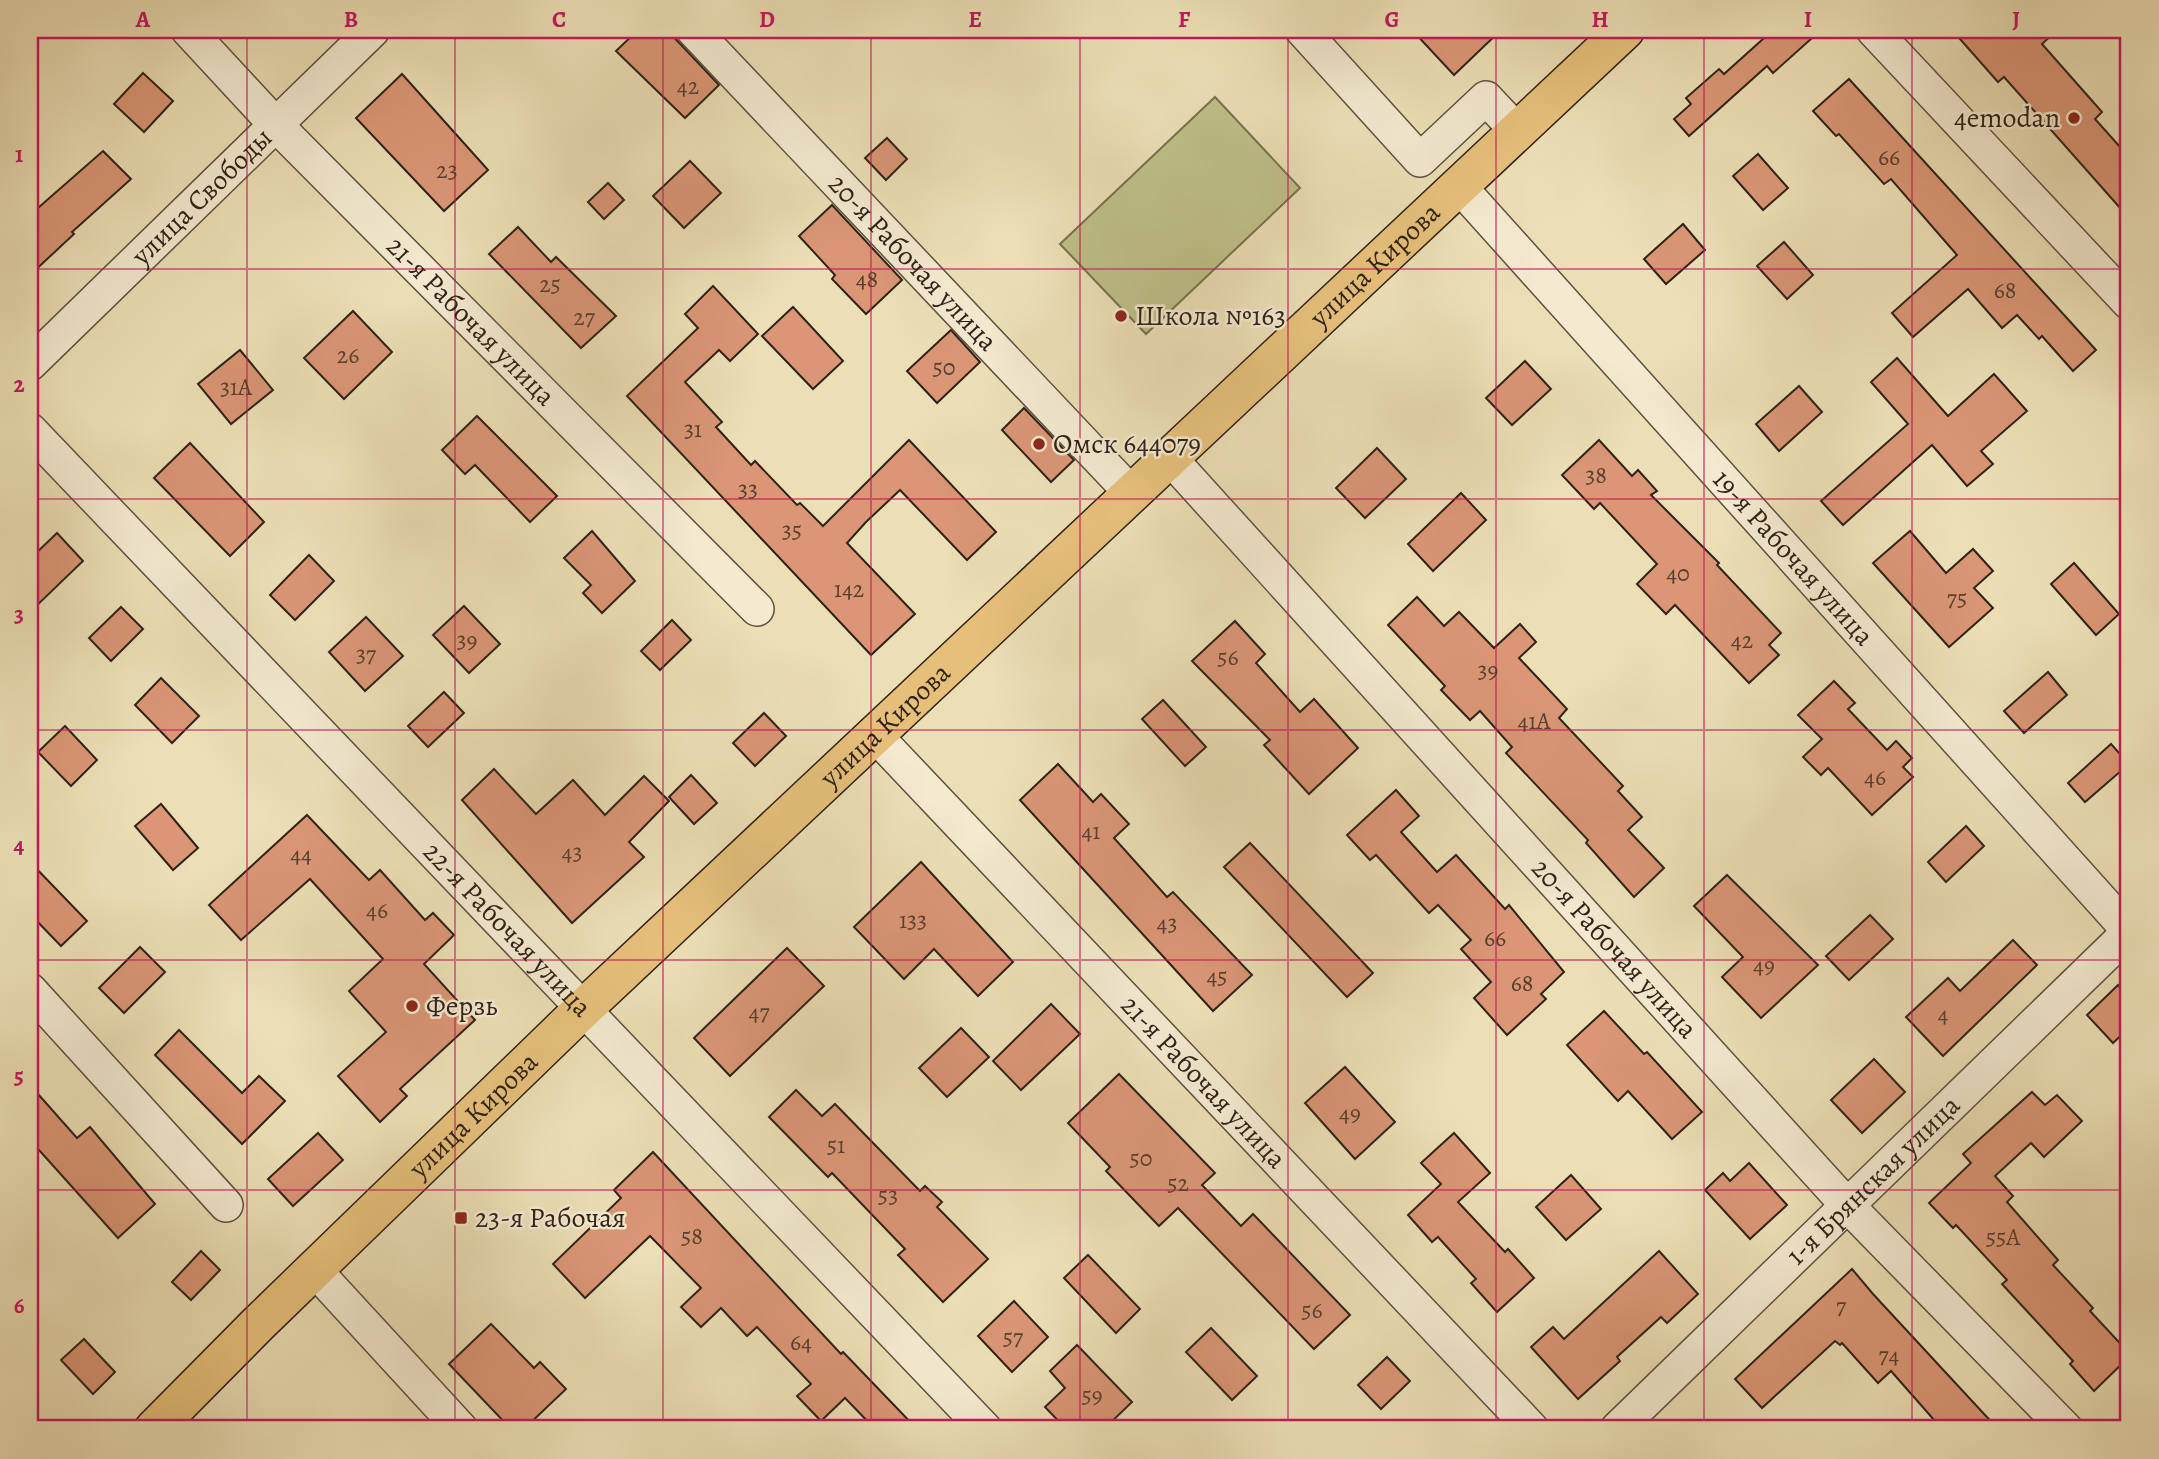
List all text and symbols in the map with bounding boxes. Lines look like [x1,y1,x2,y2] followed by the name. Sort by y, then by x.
[135,4,151,35] text: A
[344,4,358,35] text: B
[552,4,566,35] text: C
[759,4,775,35] text: D
[968,4,982,35] text: E
[1178,4,1191,35] text: F
[1384,4,1400,35] text: G
[1591,4,1609,35] text: H
[1804,4,1812,35] text: I
[2012,4,2020,35] text: J
[677,70,699,102] house number: 42
[1954,99,2060,137] place label: 4emodan
[2066,110,2082,126] marker: 4emodan
[122,119,281,275] street label: улица Свободы
[15,139,23,170] text: 1
[1878,141,1900,173] house number: 66
[436,154,458,186] house number: 23
[820,165,1006,359] street label: 20-я Рабочая улица
[1301,194,1449,337] street label: улица Кирова
[378,228,564,415] street label: 21-я Рабочая улица
[856,263,878,295] house number: 48
[539,268,561,300] house number: 25
[1994,274,2016,306] house number: 68
[1135,297,1286,335] place label: Школа №163
[573,301,596,333] house number: 27
[1113,308,1129,324] marker: Школа №163
[337,339,359,371] house number: 26
[932,351,956,383] house number: 50
[13,369,25,400] text: 2
[220,371,253,403] house number: 31А
[684,413,702,445] house number: 31
[1053,425,1201,463] place label: Омск 644079
[1031,436,1047,452] marker: Омск 644079
[1585,459,1607,491] house number: 38
[1704,461,1883,654] street label: 19-я Рабочая улица
[738,473,758,505] house number: 33
[782,514,802,546] house number: 35
[1666,557,1690,589] house number: 40
[834,573,864,605] house number: 142
[1947,582,1967,614] house number: 75
[14,599,24,630] text: 3
[457,624,477,656] house number: 39
[1731,624,1753,656] house number: 42
[356,638,377,670] house number: 37
[1217,641,1239,673] house number: 56
[811,654,959,797] street label: улица Кирова
[1478,654,1498,686] house number: 39
[1517,705,1552,737] house number: 41А
[1864,761,1886,793] house number: 46
[1081,815,1101,847] house number: 41
[14,830,25,861] text: 4
[414,833,601,1026] street label: 22-я Рабочая улица
[562,836,582,868] house number: 43
[290,838,312,870] house number: 44
[1523,850,1706,1047] street label: 20-я Рабочая улица
[366,894,388,926] house number: 46
[899,904,927,936] house number: 133
[1157,907,1177,939] house number: 43
[1484,922,1506,954] house number: 66
[1753,949,1775,981] house number: 49
[1206,960,1228,992] house number: 45
[1511,967,1533,999] house number: 68
[426,987,497,1025] place label: Ферзь
[1112,987,1295,1177] street label: 21-я Рабочая улица
[749,996,770,1028] house number: 47
[404,998,420,1014] marker: Ферзь
[1938,998,1949,1030] house number: 4
[400,1043,547,1187] street label: улица Кирова
[14,1060,24,1091] text: 5
[1778,1087,1969,1274] street label: 1-я Брянская улица
[1339,1097,1361,1129] house number: 49
[827,1129,845,1161] house number: 51
[1129,1142,1153,1174] house number: 50
[1167,1167,1189,1199] house number: 52
[878,1179,898,1211] house number: 53
[475,1199,626,1237] place label: 23-я Рабочая
[453,1210,469,1226] marker: 23-я Рабочая
[681,1220,703,1252] house number: 58
[1986,1221,2021,1253] house number: 55А
[14,1290,25,1321] text: 6
[1836,1290,1847,1322] house number: 7
[1301,1294,1323,1326] house number: 56
[1003,1321,1024,1353] house number: 57
[790,1326,812,1358] house number: 64
[1879,1339,1900,1371] house number: 74
[1081,1379,1103,1411] house number: 59

